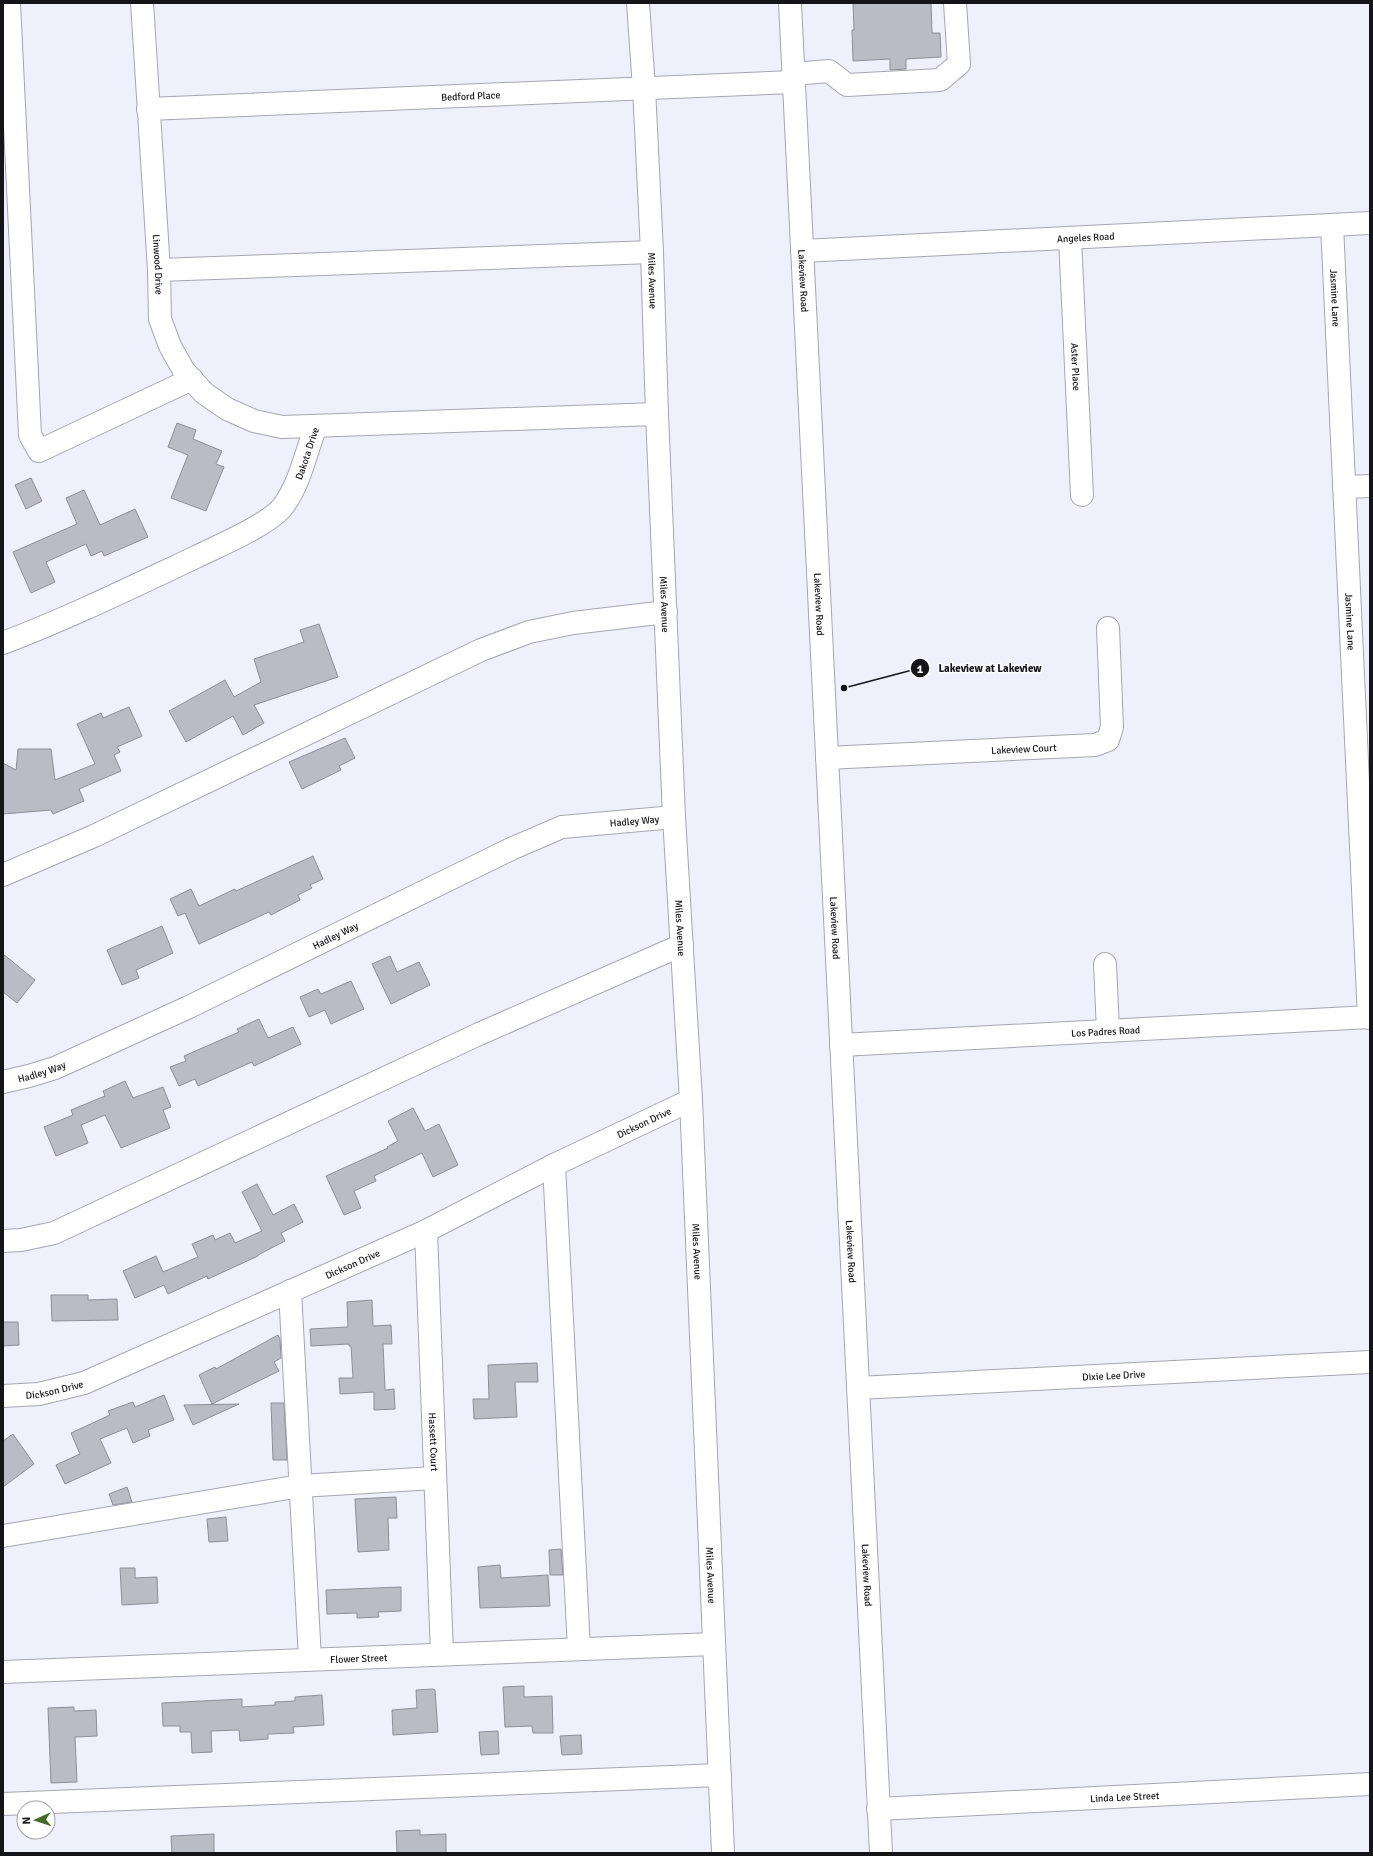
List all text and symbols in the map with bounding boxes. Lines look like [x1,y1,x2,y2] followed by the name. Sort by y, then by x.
[441,89,501,104] street label: Bedford Place
[1057,231,1115,245] street label: Angeles Road
[150,234,165,295] street label: Linwood Drive
[795,249,810,312] street label: Lakeview Road
[645,252,659,309] street label: Miles Avenue
[1327,269,1342,327] street label: Jasmine Lane
[1068,343,1082,391] street label: Aster Place
[293,426,322,482] street label: Dakota Drive
[811,573,826,636] street label: Lakeview Road
[657,576,671,633] street label: Miles Avenue
[1342,592,1357,651] street label: Jasmine Lane
[910,657,1049,680] callout: Lakeview at Lakeview
[917,662,924,677] text: 1
[938,662,1042,675] text: Lakeview at Lakeview
[991,742,1057,757] street label: Lakeview Court
[609,813,660,830] street label: Hadley Way
[827,896,842,960] street label: Lakeview Road
[672,899,687,957] street label: Miles Avenue
[311,920,361,952] street label: Hadley Way
[1071,1024,1141,1040] street label: Los Padres Road
[17,1059,68,1085] street label: Hadley Way
[615,1105,673,1141] street label: Dickson Drive
[843,1220,858,1283] street label: Lakeview Road
[689,1223,704,1280] street label: Miles Avenue
[324,1247,382,1282] street label: Dickson Drive
[1082,1368,1146,1384] street label: Dixie Lee Drive
[25,1378,85,1402] street label: Dickson Drive
[426,1412,440,1472] street label: Hassett Court
[859,1543,874,1607] street label: Lakeview Road
[703,1547,717,1604] street label: Miles Avenue
[330,1652,388,1666] street label: Flower Street
[1090,1790,1160,1805] street label: Linda Lee Street
[16,1800,56,1840] north arrow
[20,1816,33,1825] text: N

